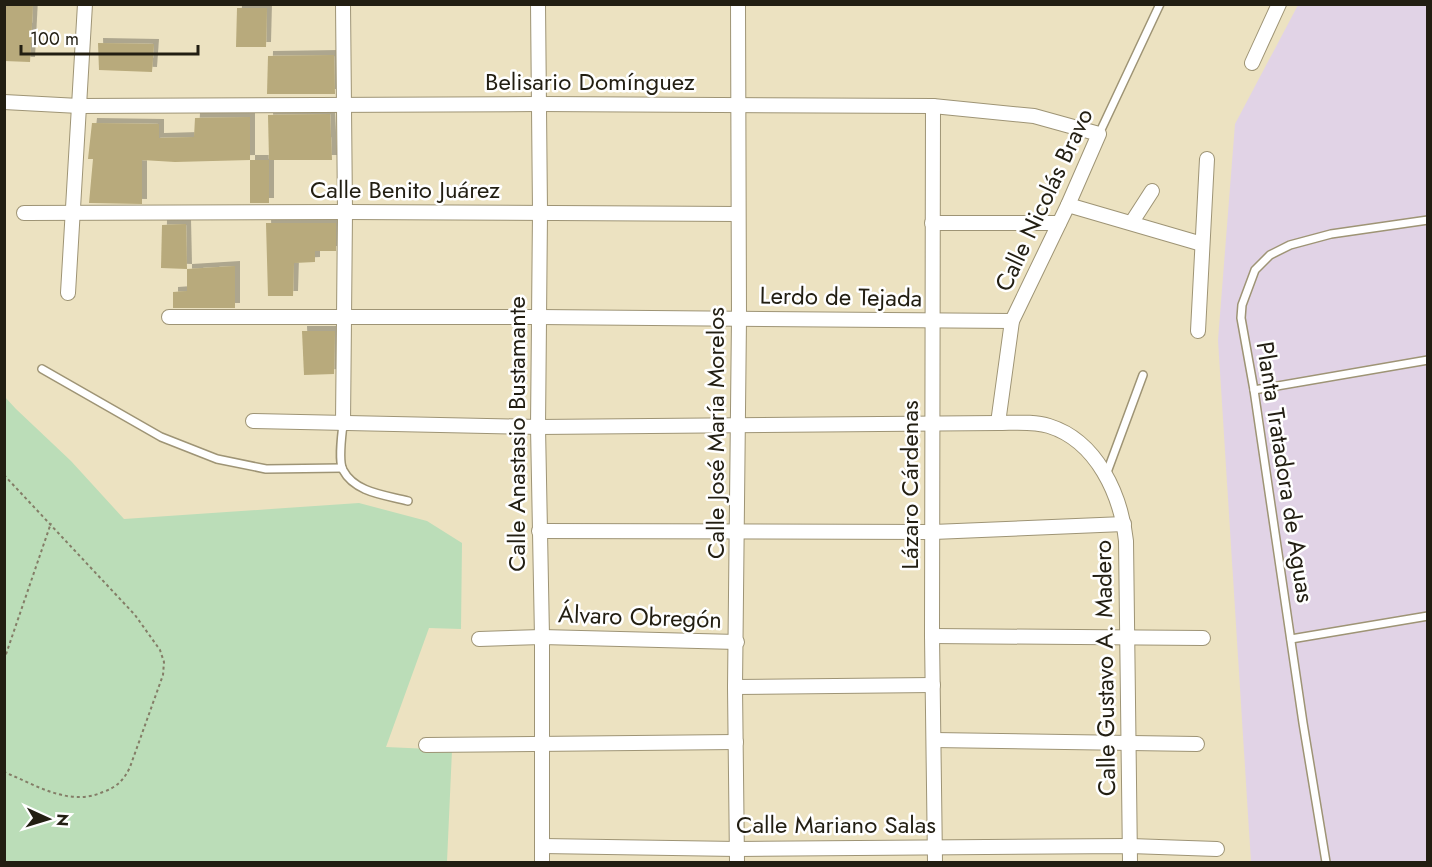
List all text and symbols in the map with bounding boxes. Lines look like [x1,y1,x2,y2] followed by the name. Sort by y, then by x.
[21,18,198,56] scale bar
[30,26,79,52] text: 100 m
[485,64,695,99] street label: Belisario Domínguez
[986,102,1101,297] street label: Calle Nicolás Bravo
[310,172,500,207] street label: Calle Benito Juárez
[759,278,923,315] street label: Lerdo de Tejada
[499,296,534,572] street label: Calle Anastasio Bustamante
[698,307,733,559] street label: Calle José María Morelos
[1248,339,1323,605] street label: Planta Tratadora de Aguas
[892,400,927,570] street label: Lázaro Cárdenas
[1085,540,1124,796] street label: Calle Gustavo A. Madero
[558,596,723,637] street label: Álvaro Obregón
[18,789,78,849] north arrow
[736,807,936,842] street label: Calle Mariano Salas
[51,813,74,827] text: N

